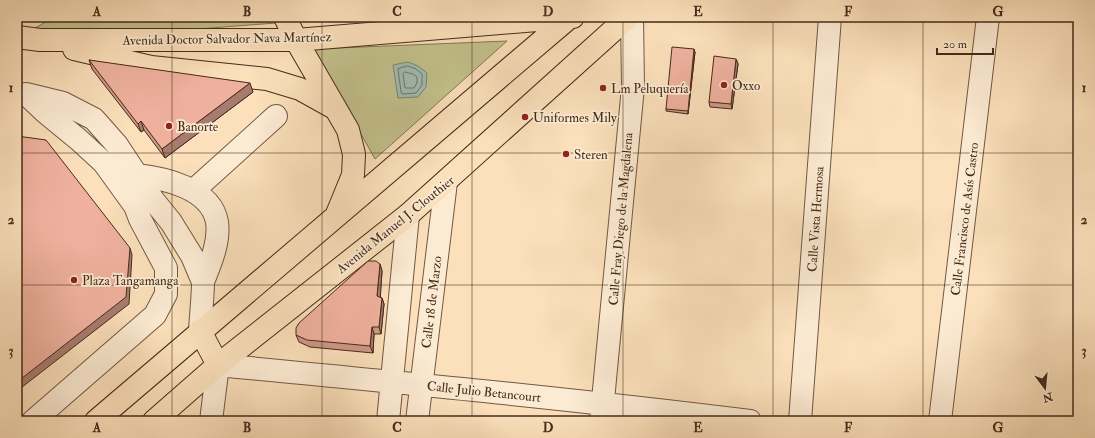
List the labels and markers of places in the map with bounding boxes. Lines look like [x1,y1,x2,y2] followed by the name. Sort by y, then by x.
[732,78,760,94] place label: Oxxo
[719,80,729,90] marker: Oxxo
[611,81,689,97] place label: Lm Peluquería
[598,83,608,93] marker: Lm Peluquería
[533,110,617,127] place label: Uniformes Mily
[520,112,530,122] marker: Uniformes Mily
[177,119,219,135] place label: Banorte
[164,121,174,131] marker: Banorte
[574,147,608,163] place label: Steren
[561,149,571,159] marker: Steren
[82,273,179,289] place label: Plaza Tangamanga
[69,275,79,285] marker: Plaza Tangamanga

